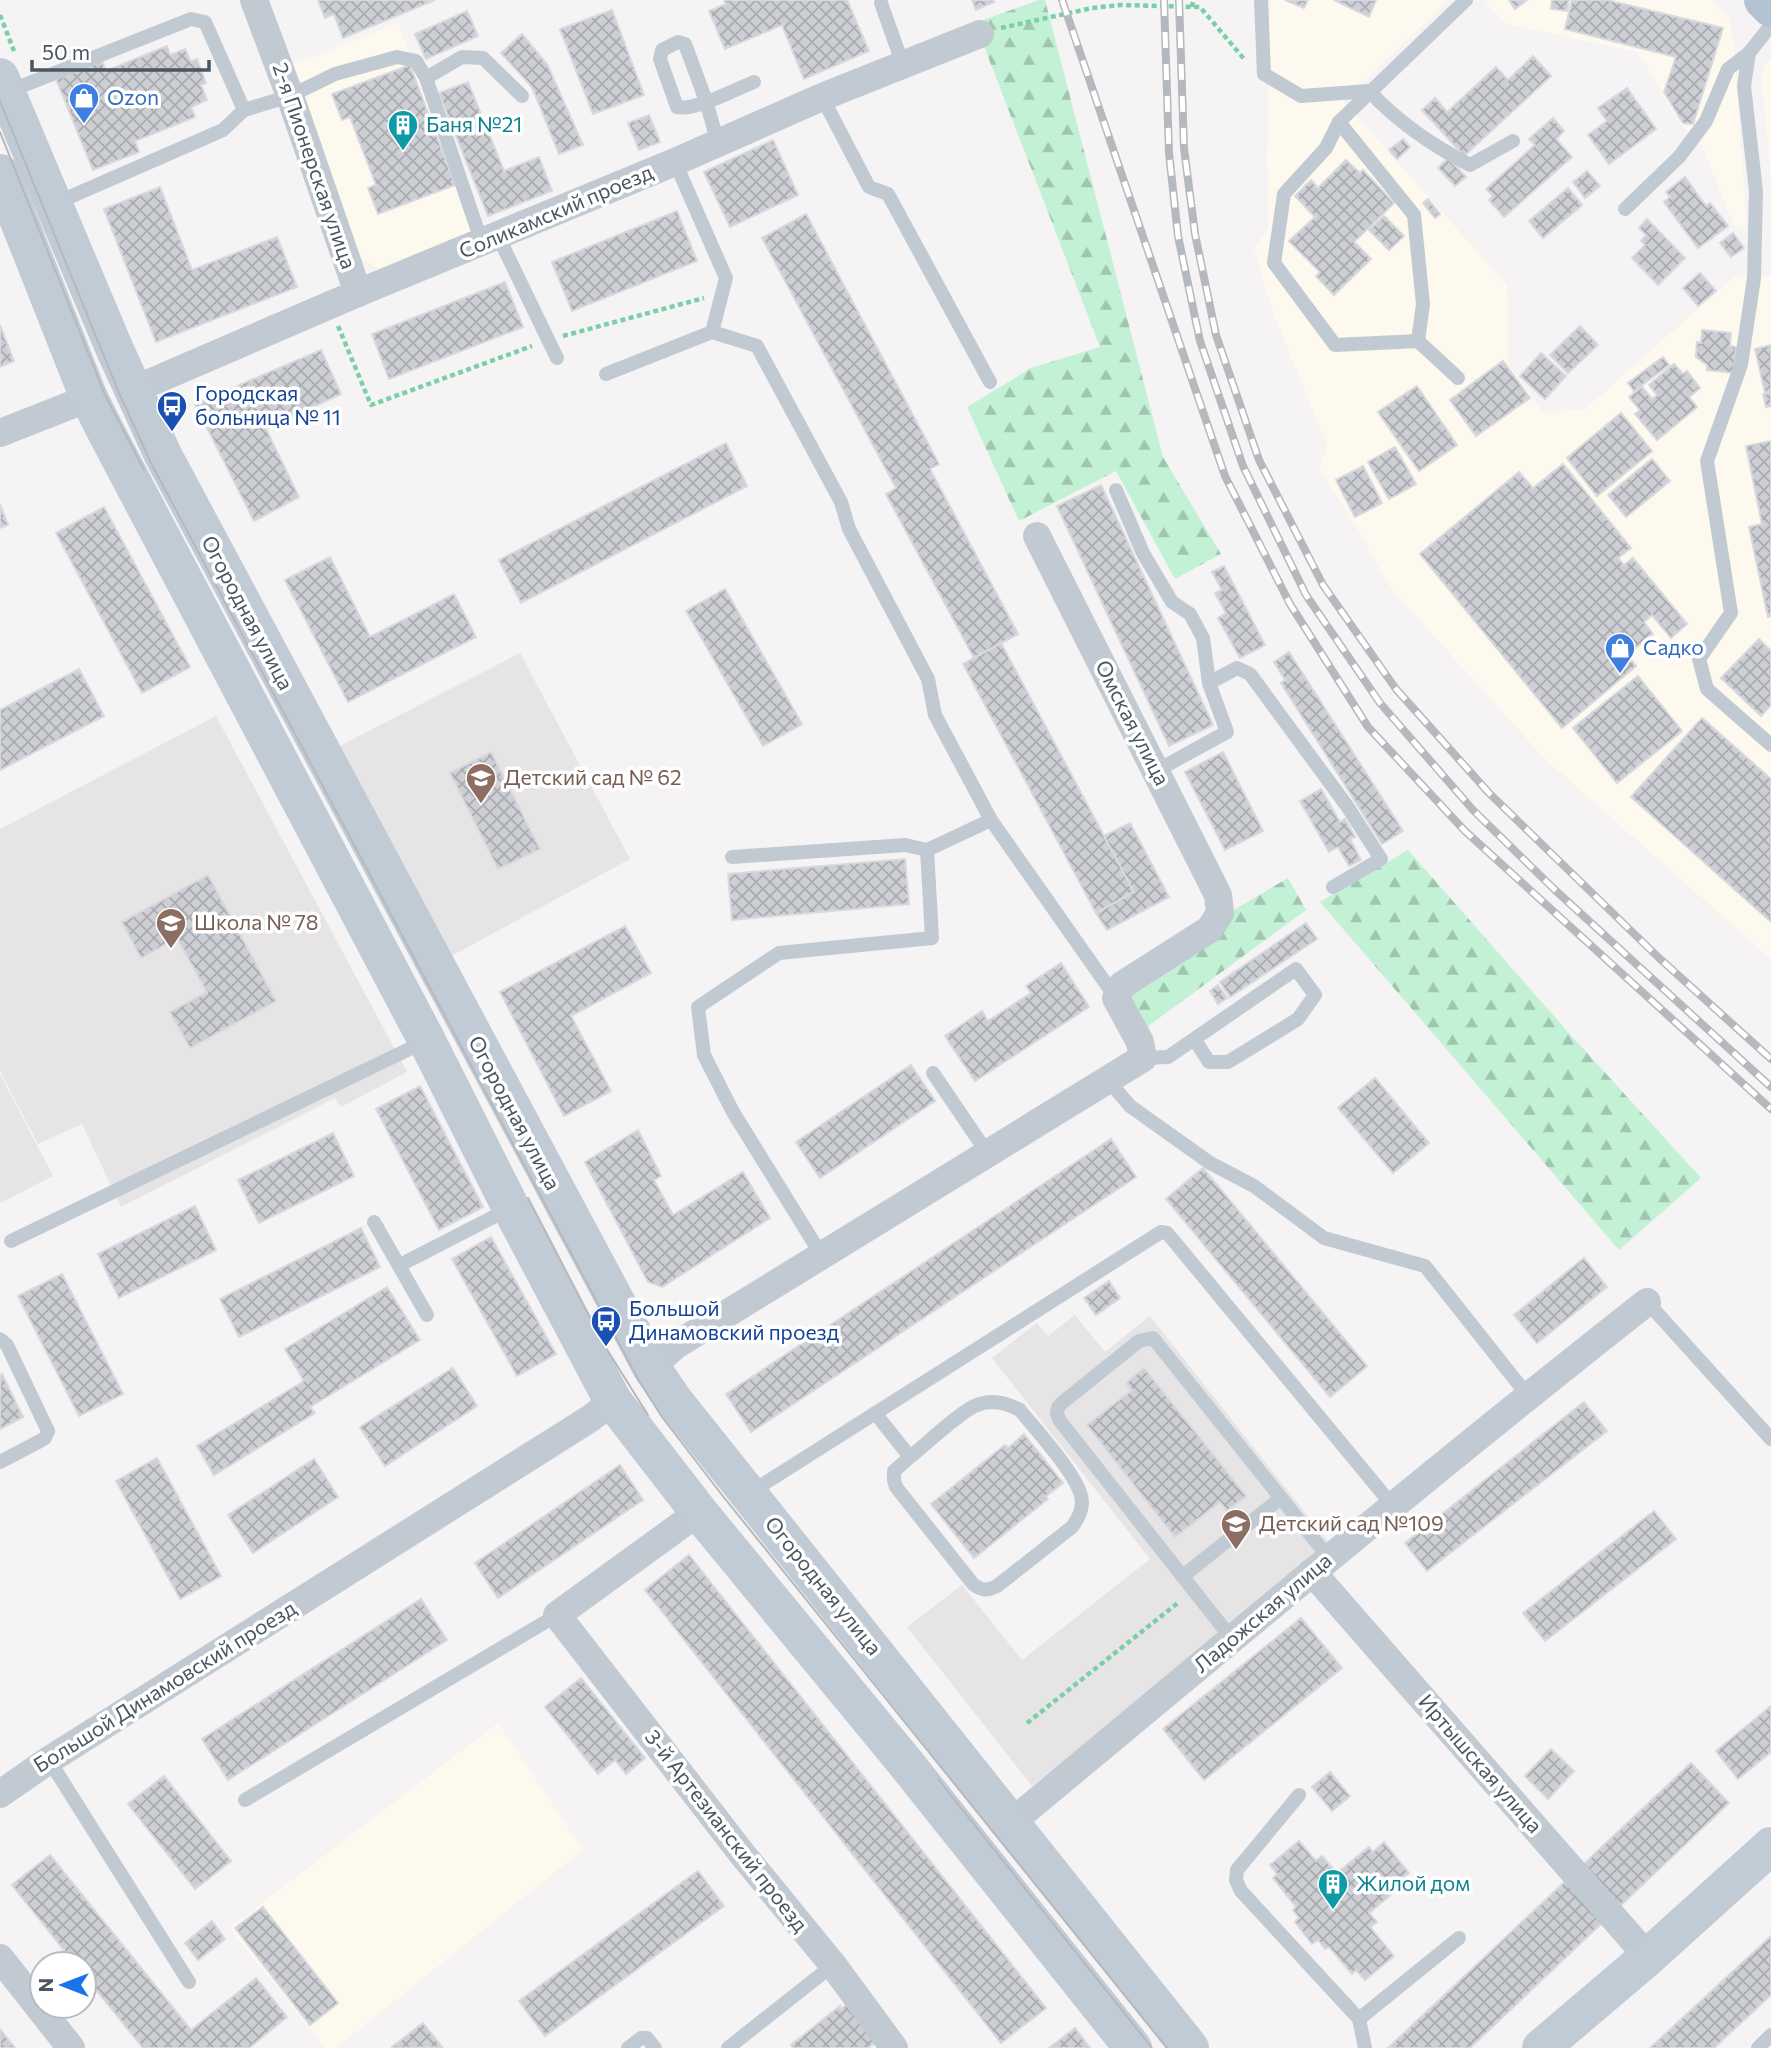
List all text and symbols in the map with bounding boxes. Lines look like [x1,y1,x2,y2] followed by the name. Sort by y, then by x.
[32,28,208,72] scale bar
[42,39,90,64] text: 50 m
[268,59,362,272] street label: 2-я Пионерская улица
[67,81,101,125] shop icon: Ozon
[107,84,159,109] place label: Ozon
[386,108,420,152] building icon: Баня №21
[426,111,522,136] place label: Баня №21
[455,158,656,263] street label: Соликамский проезд
[195,380,341,429] place label: Городская больница № 11
[155,389,189,433] bus stop icon: Городская больница № 11
[197,531,300,694] street label: Огородная улица
[1603,631,1637,675] shop icon: Садко
[1643,634,1704,659] place label: Садко
[1091,656,1176,789] street label: Омская улица
[464,761,498,805] school or university icon: Детский сад № 62
[504,764,682,789] place label: Детский сад № 62
[154,906,188,950] school or university icon: Школа № 78
[194,909,319,934] place label: Школа № 78
[464,1031,567,1194] street label: Огородная улица
[629,1295,839,1344] place label: Большой Динамовский проезд
[589,1304,623,1348] bus stop icon: Большой Динамовский проезд
[1219,1507,1253,1551] school or university icon: Детский сад №109
[1259,1510,1444,1535] place label: Детский сад №109
[761,1511,888,1659] street label: Огородная улица
[1188,1547,1336,1677] street label: Ладожская улица
[28,1594,300,1777] street label: Большой Динамовский проезд
[1414,1689,1548,1837] street label: Иртышская улица
[641,1724,814,1936] street label: 3-й Артезианский проезд
[1316,1867,1350,1911] building icon: Жилой дом
[1356,1870,1470,1895] place label: Жилой дом
[28,1950,98,2020] north arrow
[34,1978,57,1992] text: N

